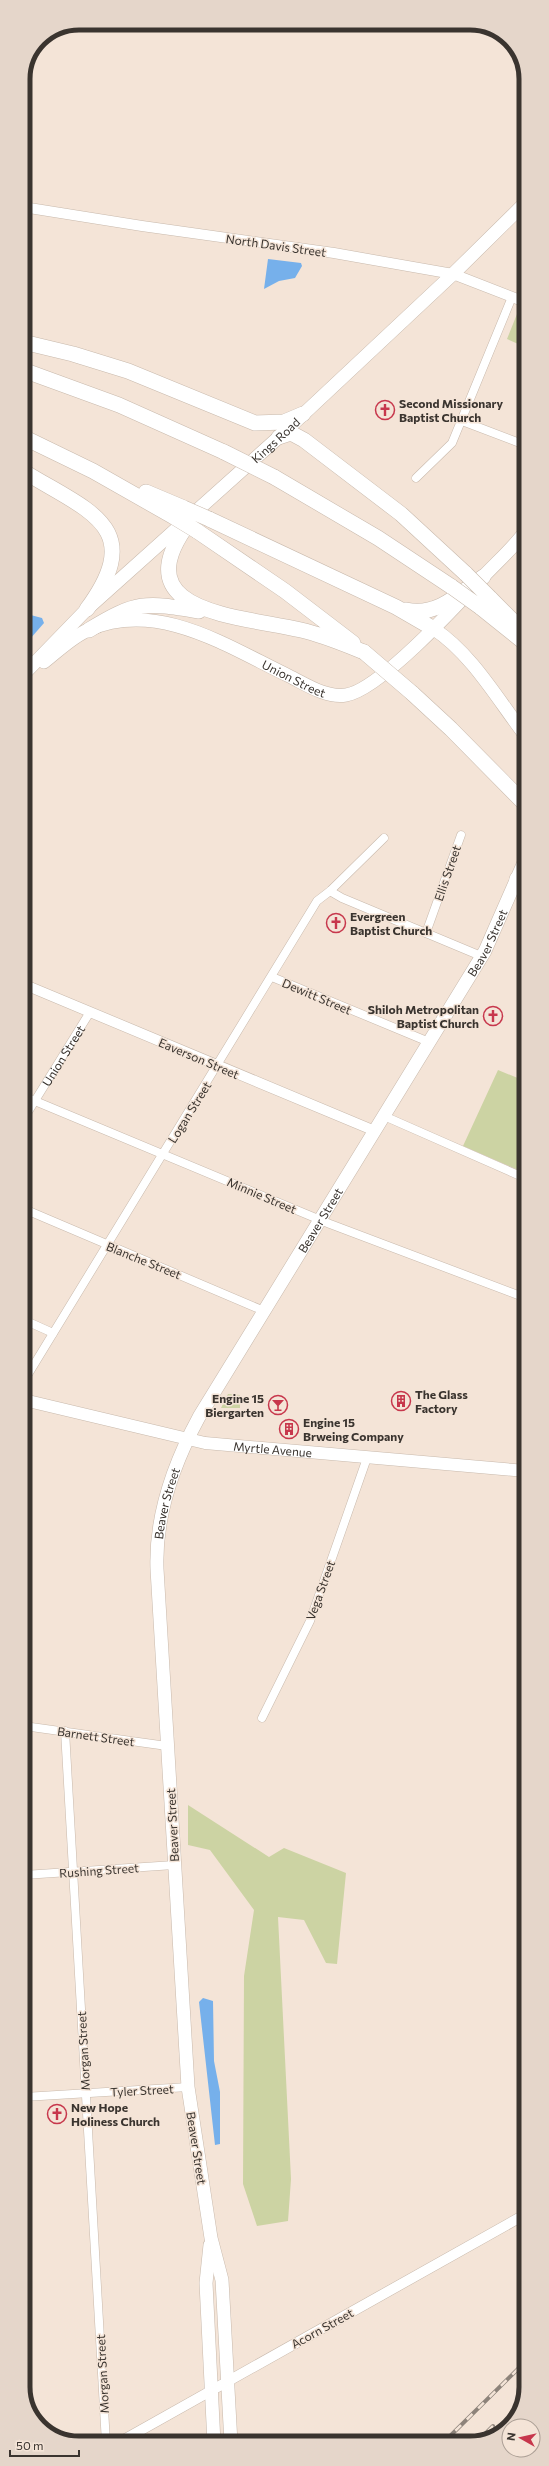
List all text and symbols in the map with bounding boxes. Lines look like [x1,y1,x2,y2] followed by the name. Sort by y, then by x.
[225,231,327,259] street label: North Davis Street
[399,396,504,424] place label: Second Missionary Baptist Church
[374,399,396,421] church icon: Second Missionary Baptist Church
[248,414,302,466] street label: Kings Road
[260,657,328,700] street label: Union Street
[431,843,463,903] street label: Ellis Street
[464,907,510,979] street label: Beaver Street
[350,909,432,937] place label: Evergreen Baptist Church
[325,912,347,934] church icon: Evergreen Baptist Church
[280,975,354,1017] street label: Dewitt Street
[368,1002,479,1030] place label: Shiloh Metropolitan Baptist Church
[482,1005,504,1027] church icon: Shiloh Metropolitan Baptist Church
[39,1022,87,1088] street label: Union Street
[157,1035,241,1081] street label: Eaverson Street
[165,1079,213,1145] street label: Logan Street
[225,1174,299,1216] street label: Minnie Street
[295,1185,345,1255] street label: Beaver Street
[105,1239,183,1281] street label: Blanche Street
[415,1387,468,1415] place label: The Glass Factory
[390,1390,412,1412] building icon: The Glass Factory
[205,1391,264,1419] place label: Engine 15 Biergarten
[267,1394,289,1416] bar icon: Engine 15 Biergarten
[303,1415,404,1443] place label: Engine 15 Brweing Company
[278,1418,300,1440] building icon: Engine 15 Brweing Company
[233,1439,313,1459] street label: Myrtle Avenue
[151,1465,182,1540] street label: Beaver Street
[303,1558,337,1622] street label: Vega Street
[56,1724,136,1748] street label: Barnett Street
[163,1788,181,1862] street label: Beaver Street
[59,1860,139,1880] street label: Rushing Street
[74,2011,92,2091] street label: Morgan Street
[110,2081,174,2099] street label: Tyler Street
[71,2100,160,2128] place label: New Hope Holiness Church
[46,2103,68,2125] church icon: New Hope Holiness Church
[184,2111,210,2185] street label: Beaver Street
[288,2305,356,2351] street label: Acorn Street
[93,2334,111,2414] street label: Morgan Street
[501,2418,541,2458] north arrow
[10,2432,79,2458] scale bar
[504,2432,518,2442] text: N
[16,2438,44,2452] text: 50 m

